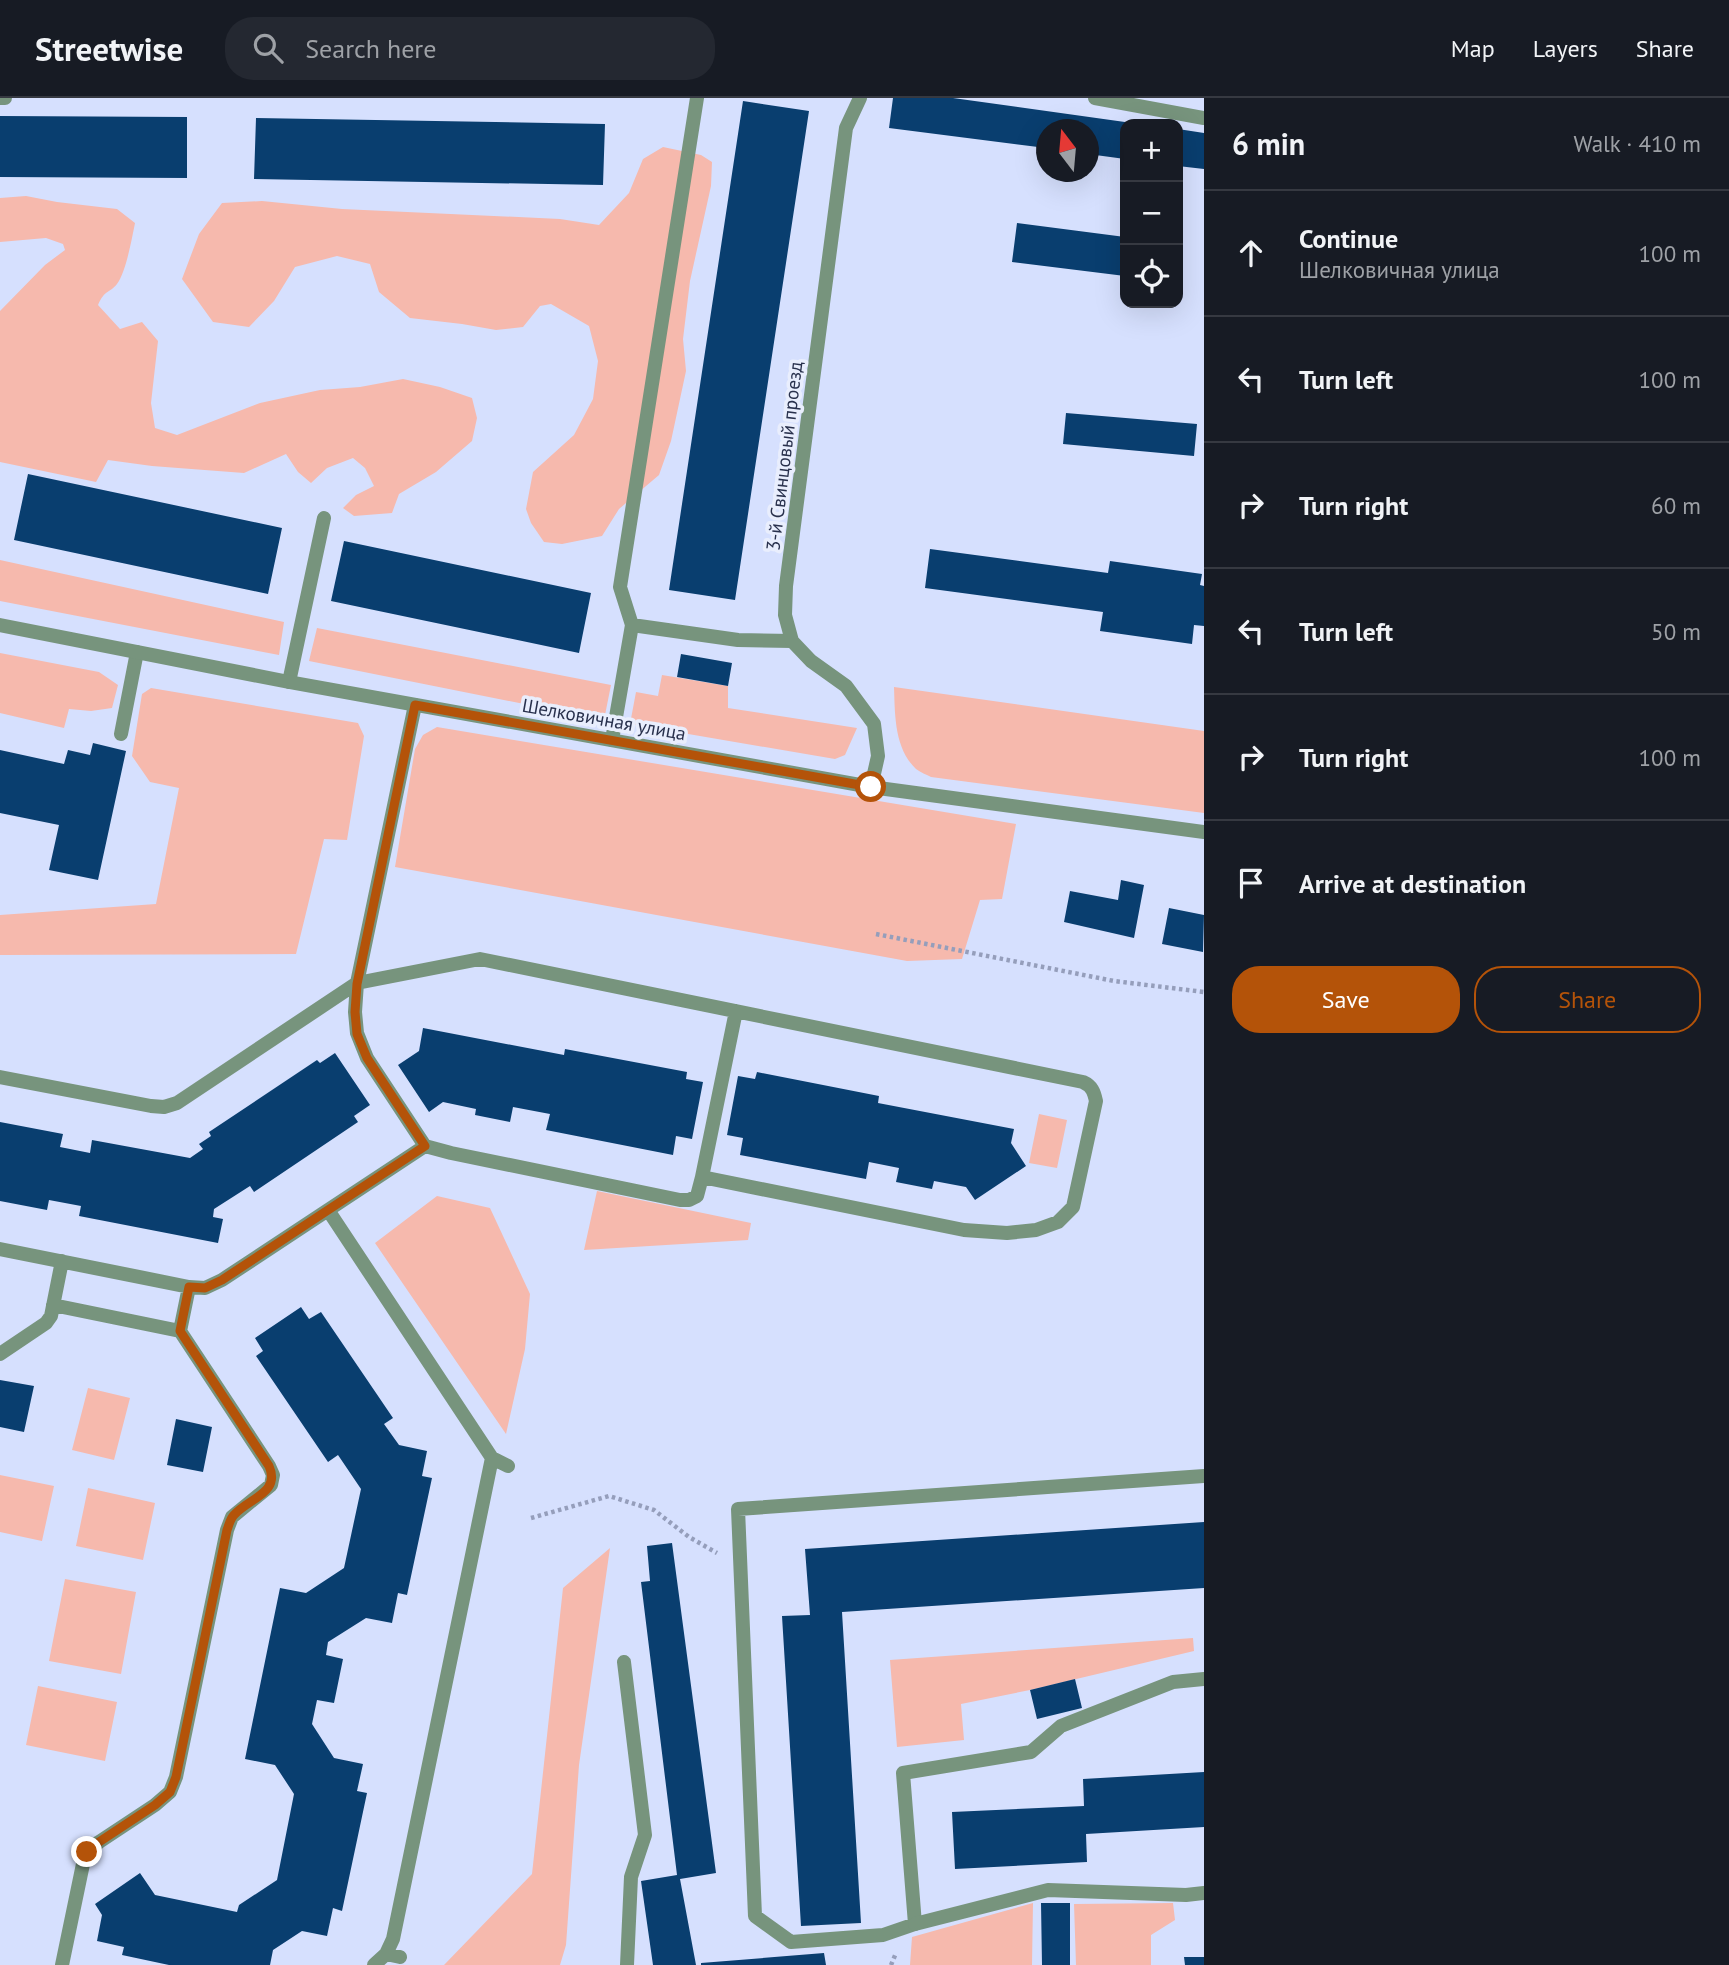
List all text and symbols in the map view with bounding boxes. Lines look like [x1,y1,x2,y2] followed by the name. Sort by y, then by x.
[225,17,715,80] search box
[35,27,183,70] text: Streetwise
[249,29,287,67] icon: search
[305,32,436,65] text: Search here
[1451,33,1495,64] text: Map
[1533,33,1598,64] text: Layers
[1636,33,1694,64] text: Share
[1036,119,1099,182] north arrow
[1120,119,1183,308] map controls
[1120,119,1183,182] button: +
[1232,124,1305,163] text: 6 min
[1574,129,1701,158] text: Walk · 410 m
[1120,182,1183,245] button: −
[1299,222,1398,255] text: Continue
[1232,234,1270,272] icon: ahead
[1639,239,1701,268] text: 100 m
[1120,245,1183,308] button: locate
[1299,255,1500,284] text: Шелковичная улица
[760,360,808,552] street label: 3-й Свинцовый проезд
[1232,360,1270,398] icon: left
[1299,363,1393,396] text: Turn left
[1639,365,1701,394] text: 100 m
[1232,486,1270,524] icon: right
[1299,489,1408,522] text: Turn right
[1651,491,1701,520] text: 60 m
[1232,612,1270,650] icon: left
[1299,615,1393,648] text: Turn left
[1651,617,1701,646] text: 50 m
[520,693,688,745] street label: Шелковичная улица
[1232,738,1270,776] icon: right
[1299,741,1408,774] text: Turn right
[1639,743,1701,772] text: 100 m
[855,771,886,802] route start
[1232,864,1270,902] icon: arrive
[1299,867,1526,900] text: Arrive at destination
[1232,966,1460,1033] button: Save
[1474,966,1701,1033] button: Share
[71,1836,102,1867] route end

